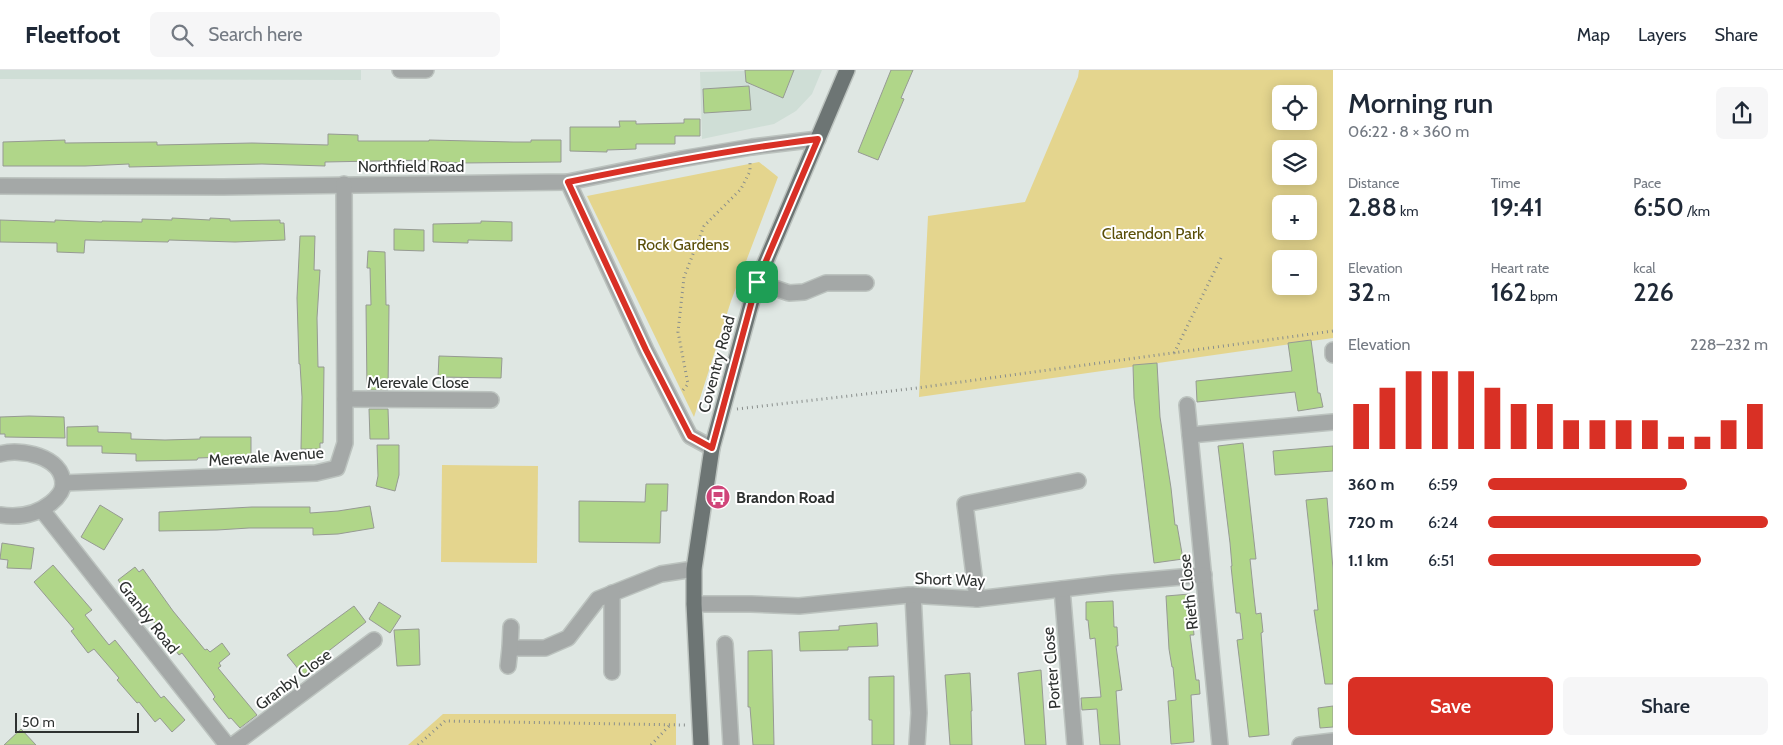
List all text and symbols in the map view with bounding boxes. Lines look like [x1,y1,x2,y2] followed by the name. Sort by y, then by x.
[150,12,500,57] search box
[25,20,120,49] text: Fleetfoot
[168,21,196,49] icon: search
[208,23,303,46] text: Search here
[1577,24,1610,46] text: Map
[1638,24,1687,46] text: Layers
[1715,24,1758,46] text: Share
[1272,85,1317,295] map controls
[1272,85,1317,130] button: locate
[1348,86,1493,120] text: Morning run
[1716,87,1768,139] button: share
[1348,122,1469,141] text: 06:22 · 8 × 360 m
[1272,140,1317,185] button: layers
[358,157,464,176] street label: Northfield Road
[1348,174,1400,192] text: Distance
[1491,174,1520,192] text: Time
[1633,174,1661,192] text: Pace
[1348,192,1397,222] text: 2.88
[1491,192,1543,222] text: 19:41
[1633,192,1684,222] text: 6:50
[1272,195,1317,240] button: +
[1397,202,1419,220] text: km
[1684,202,1710,220] text: /km
[1102,224,1205,243] park label: Clarendon Park
[637,235,729,254] park label: Rock Gardens
[1272,250,1317,295] button: −
[1348,259,1403,277] text: Elevation
[1491,259,1549,277] text: Heart rate
[1633,259,1656,277] text: kcal
[736,261,778,303] pin
[743,268,771,296] icon: arrive
[1348,277,1375,307] text: 32
[1491,277,1527,307] text: 162
[1633,277,1674,307] text: 226
[1375,287,1390,305] text: m
[1527,287,1558,305] text: bpm
[694,313,739,415] street label: Coventry Road
[1348,335,1411,354] text: Elevation
[1690,335,1768,354] text: 228–232 m
[367,373,469,392] street label: Merevale Close
[208,443,324,470] street label: Merevale Avenue
[1348,475,1394,494] text: 360 m
[1428,475,1458,494] text: 6:59
[705,484,731,510] bus stop icon: Brandon Road
[736,488,835,507] place label: Brandon Road
[1348,513,1393,532] text: 720 m
[1428,513,1458,532] text: 6:24
[1348,551,1388,570] text: 1.1 km
[1428,551,1454,570] text: 6:51
[1175,553,1202,631] street label: Rieth Close
[914,569,986,590] street label: Short Way
[114,577,183,658] street label: Granby Road
[1038,626,1065,710] street label: Porter Close
[252,645,335,714] street label: Granby Close
[1348,677,1553,735] button: Save
[1563,677,1768,735] button: Share
[15,710,139,733] scale bar
[22,713,55,731] text: 50 m

